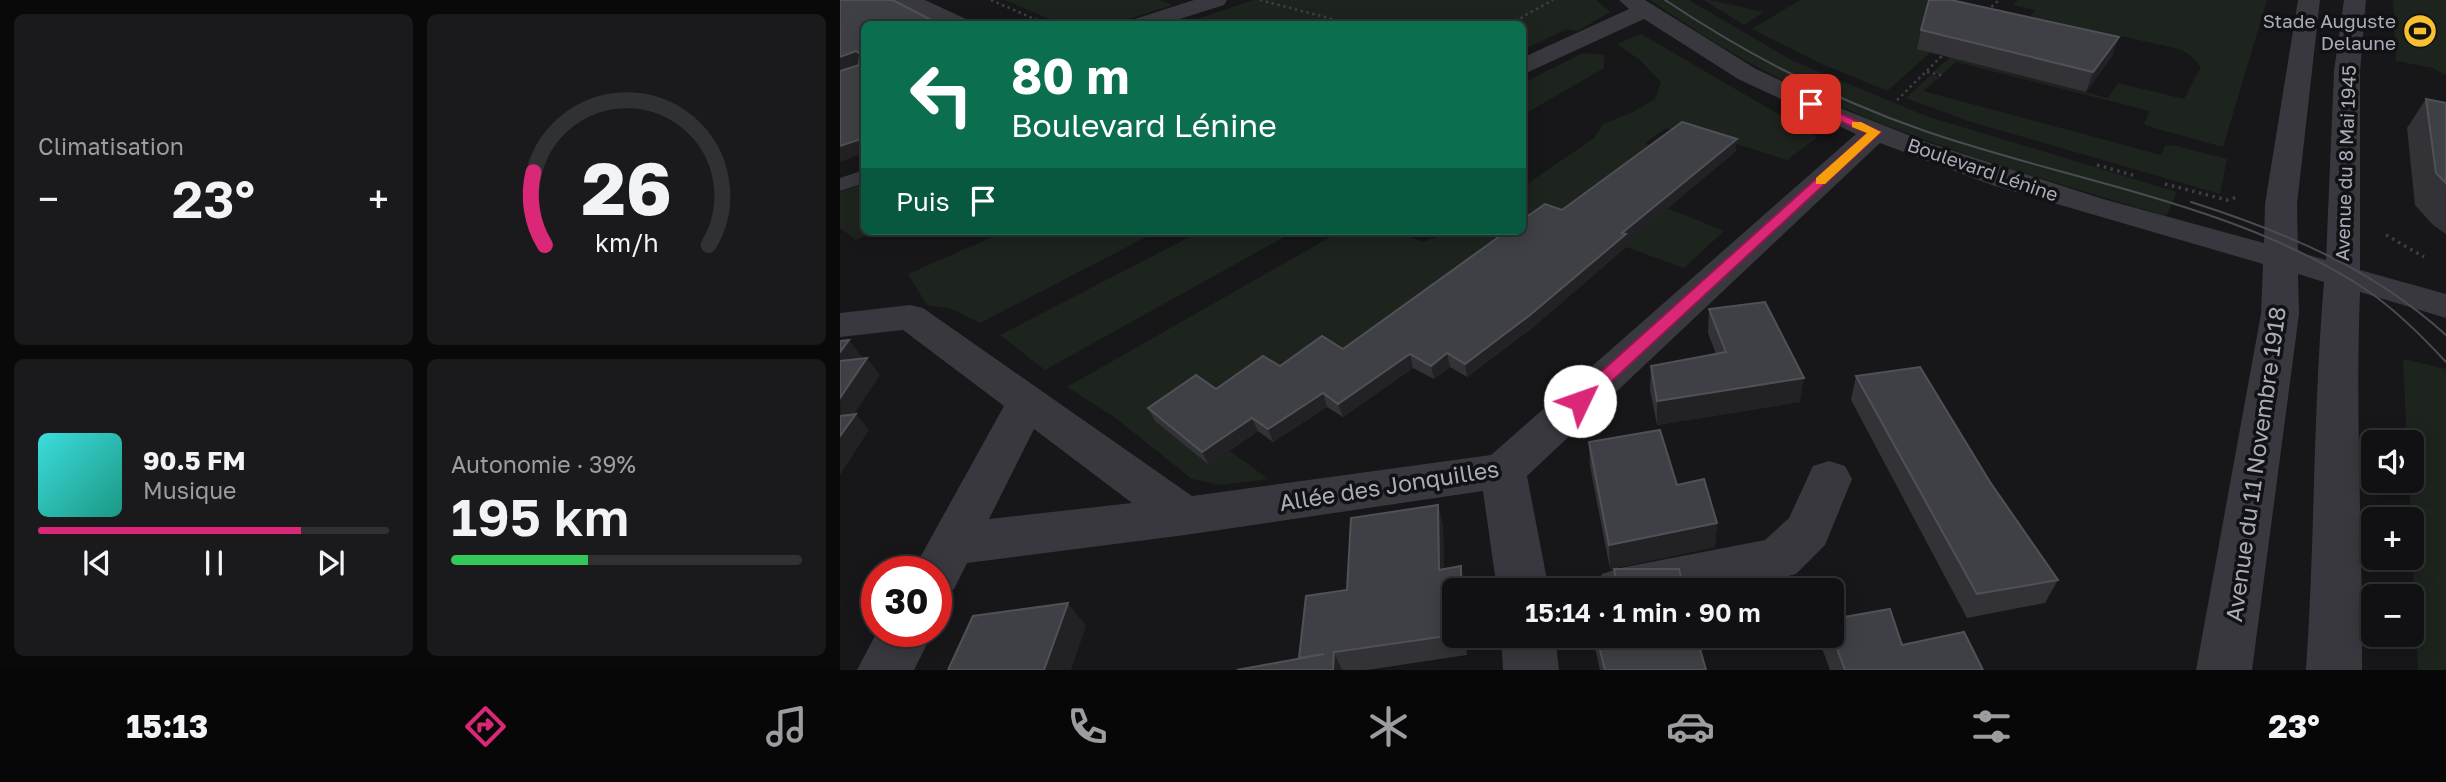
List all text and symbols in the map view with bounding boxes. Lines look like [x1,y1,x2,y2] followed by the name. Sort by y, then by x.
[2263,9,2396,54] place label: Stade Auguste Delaune
[2401,12,2439,50] sports icon: Stade Auguste Delaune
[1011,46,1129,105] text: 80 m
[896,49,987,140] icon: left
[2330,64,2360,262] street label: Avenue du 8 Mai 1945
[1781,74,1841,134] pin
[1792,85,1830,123] icon: arrive
[1011,106,1277,144] text: Boulevard Lénine
[38,132,184,160] text: Climatisation
[1905,132,2061,206] street label: Boulevard Lénine
[581,145,672,232] text: 26
[172,167,255,229] text: 23°
[38,176,59,221] text: −
[368,176,389,221] text: +
[964,182,1002,220] icon: arrive
[896,186,950,217] text: Puis
[595,227,658,258] text: km/h
[2219,305,2291,623] street label: Avenue du 11 Novembre 1918
[1543,364,1617,438] position arrow
[2361,430,2424,647] map controls
[2361,430,2424,493] button: sound
[143,445,246,476] text: 90.5 FM
[451,450,636,478] text: Autonomie · 39%
[1277,454,1501,516] street label: Allée des Jonquilles
[143,476,236,504] text: Musique
[451,485,629,547] text: 195 km
[2361,507,2424,570] button: +
[78,544,116,582] icon: previous
[195,544,233,582] icon: pause
[312,544,350,582] icon: next
[861,556,952,647] speed limit sign: 30
[2361,584,2424,647] button: −
[1525,597,1761,628] text: 15:14 · 1 min · 90 m
[461,702,510,751] icon: directions
[762,702,811,751] icon: music
[1063,702,1112,751] icon: phone
[1364,702,1413,751] icon: climate
[1666,702,1715,751] icon: car
[1967,702,2016,751] icon: filters
[126,707,208,745] text: 15:13
[2268,707,2320,745] text: 23°

